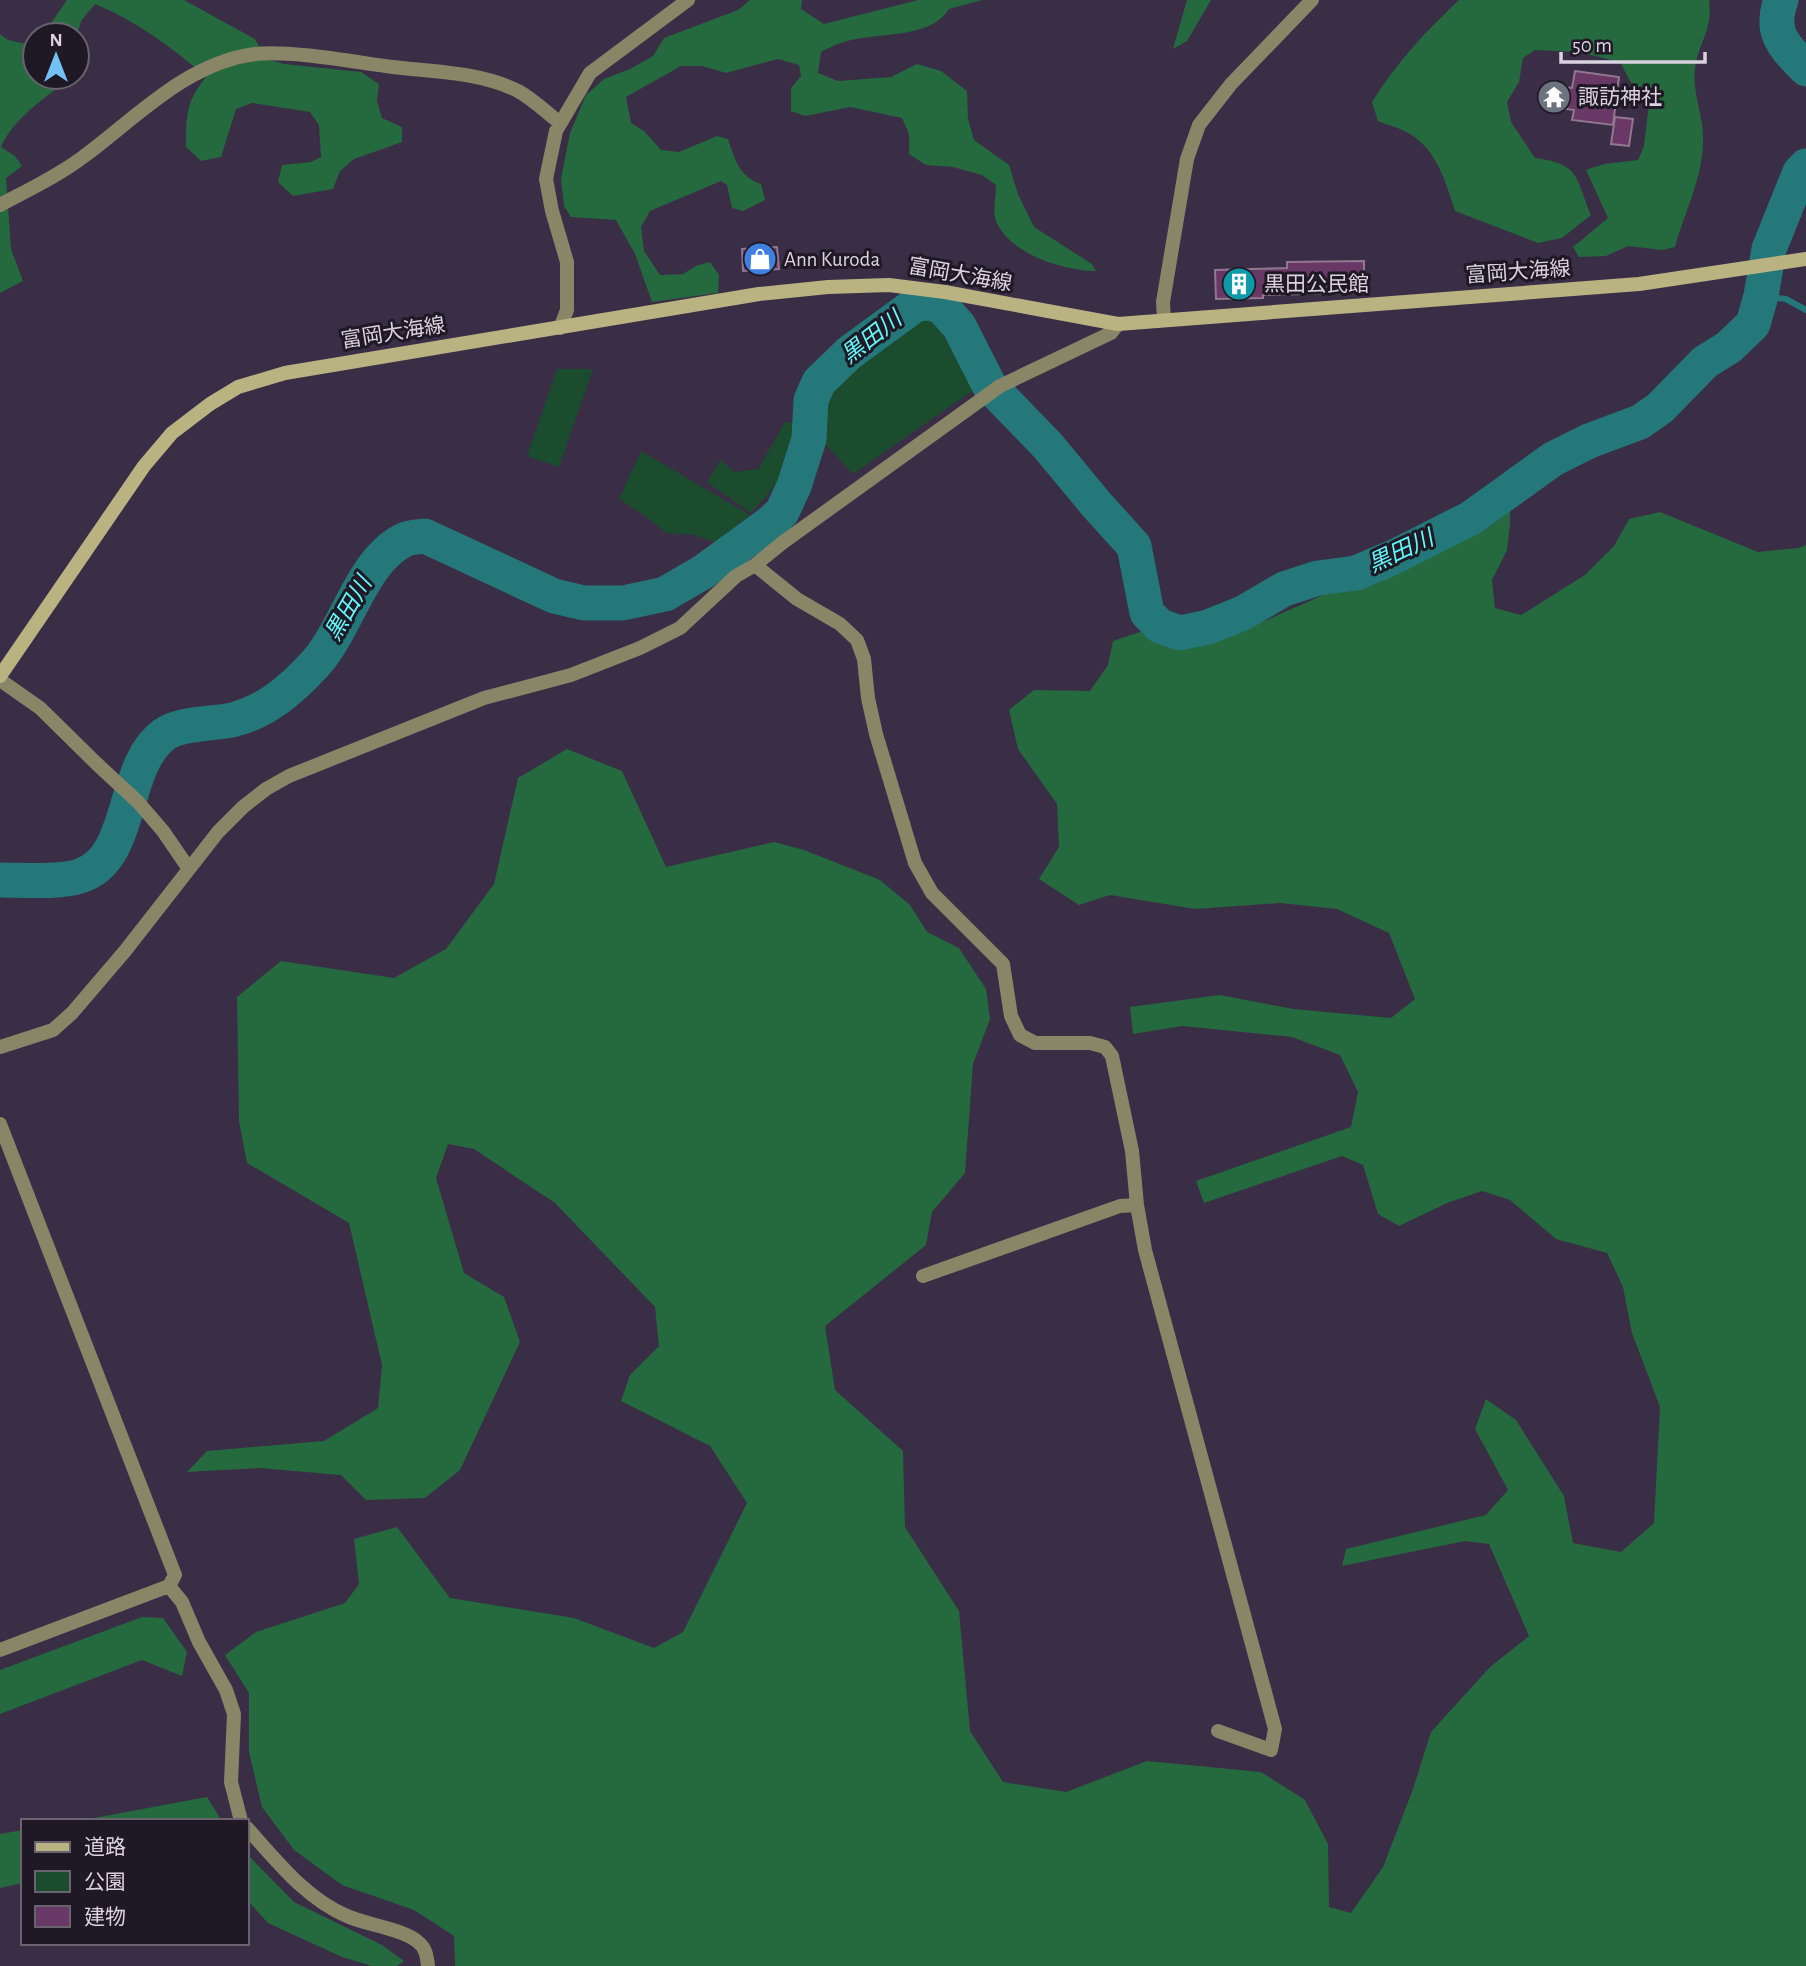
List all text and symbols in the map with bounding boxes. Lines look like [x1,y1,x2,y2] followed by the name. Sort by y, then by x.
[21,21,91,91] north arrow
[1561,21,1704,65] scale bar
[49,31,63,50] text: N
[1572,35,1612,56] text: 50 m
[1535,78,1573,116] temple icon: 諏訪神社
[1578,86,1662,108] place label: 諏訪神社
[741,240,779,278] shop icon: Ann Kuroda
[784,249,880,270] place label: Ann Kuroda
[906,255,1014,294] street label: 富岡大海線
[1465,257,1571,286] street label: 富岡大海線
[1220,265,1258,303] building icon: 黒田公民館
[1264,273,1369,295] place label: 黒田公民館
[837,305,909,368] water label: 黒田川
[339,313,446,352] street label: 富岡大海線
[1364,525,1440,577] water label: 黒田川
[321,570,378,645] water label: 黒田川
[21,1819,248,1945] legend
[84,1836,126,1858] text: 道路
[84,1872,126,1893] text: 公園
[84,1906,126,1928] text: 建物

